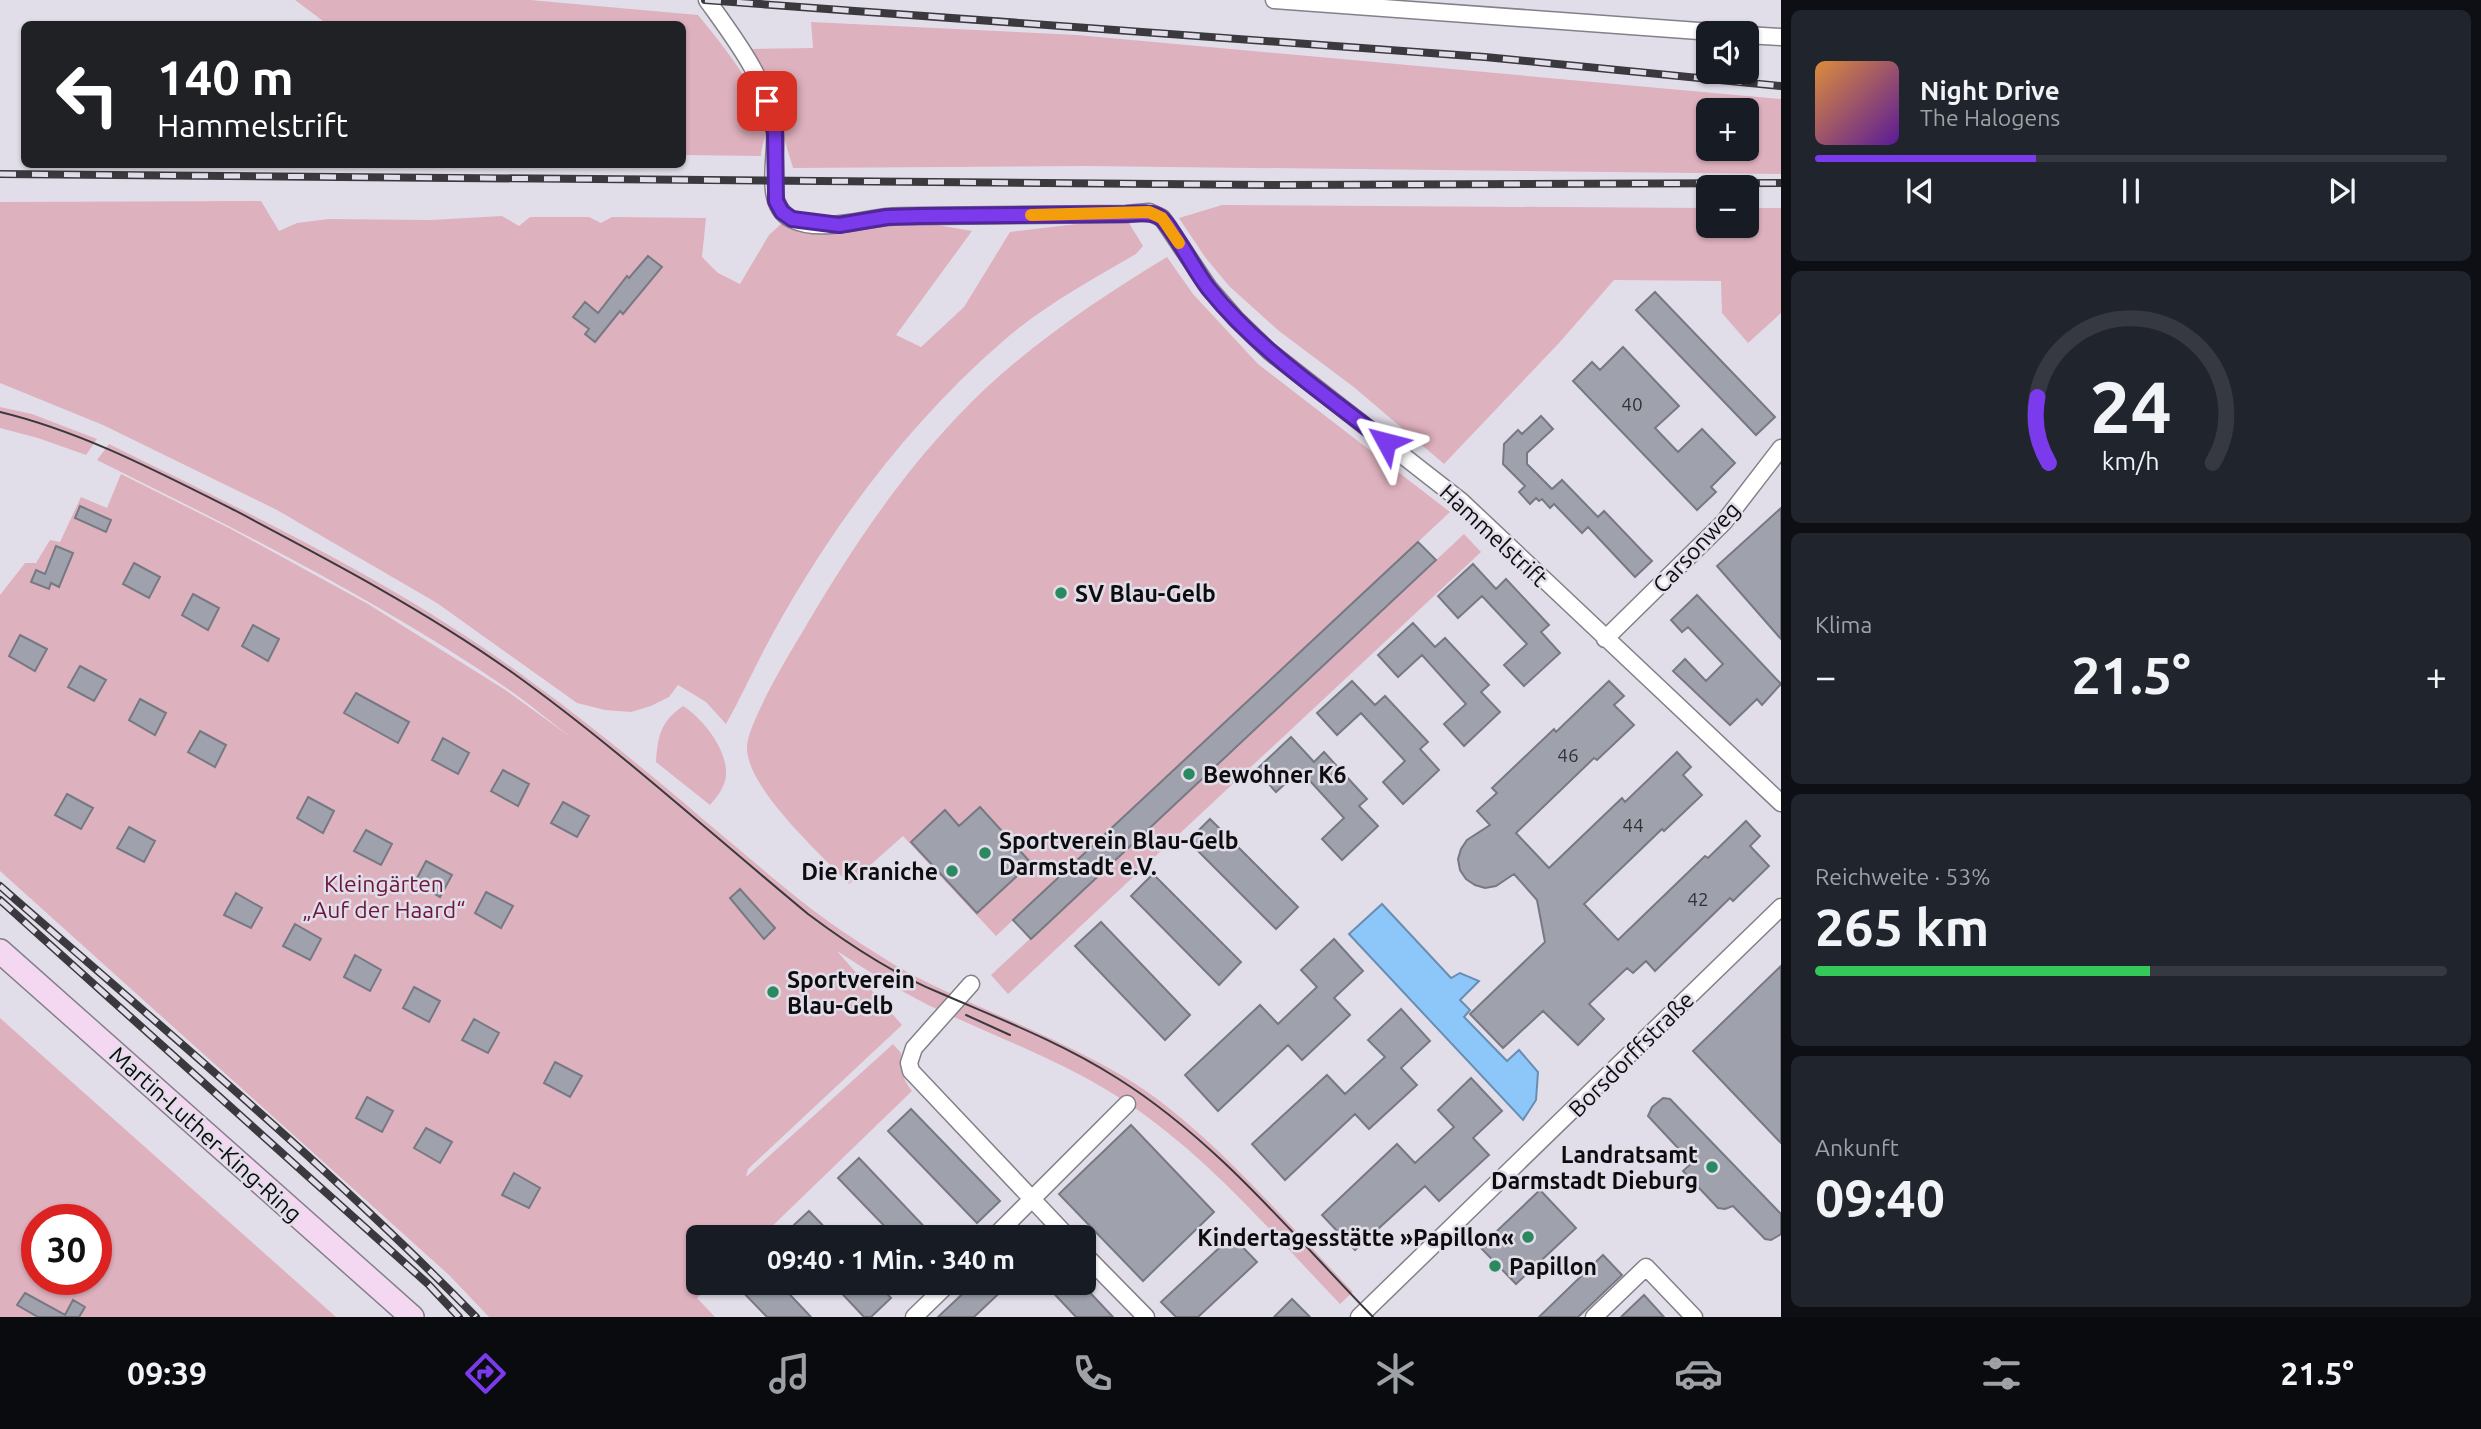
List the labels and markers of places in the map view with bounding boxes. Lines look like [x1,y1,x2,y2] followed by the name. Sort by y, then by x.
[737,71,797,131] pin
[1075,581,1216,606] place label: SV Blau-Gelb
[1053,585,1069,601] marker: SV Blau-Gelb
[1203,762,1346,787] place label: Bewohner K6
[1181,766,1197,782] marker: Bewohner K6
[999,828,1239,879] place label: Sportverein Blau-Gelb Darmstadt e.V.
[977,845,993,861] marker: Sportverein Blau-Gelb Darmstadt e.V.
[801,859,938,884] place label: Die Kraniche
[944,863,960,879] marker: Die Kraniche
[787,967,915,1018] place label: Sportverein Blau-Gelb
[765,984,781,1000] marker: Sportverein Blau-Gelb
[1491,1142,1698,1193] place label: Landratsamt Darmstadt Dieburg
[1704,1159,1720,1175] marker: Landratsamt Darmstadt Dieburg
[1197,1225,1514,1250] place label: Kindertagesstätte »Papillon«
[1520,1229,1536,1245] marker: Kindertagesstätte »Papillon«
[1509,1254,1597,1279] place label: Papillon
[1487,1258,1503,1274] marker: Papillon

